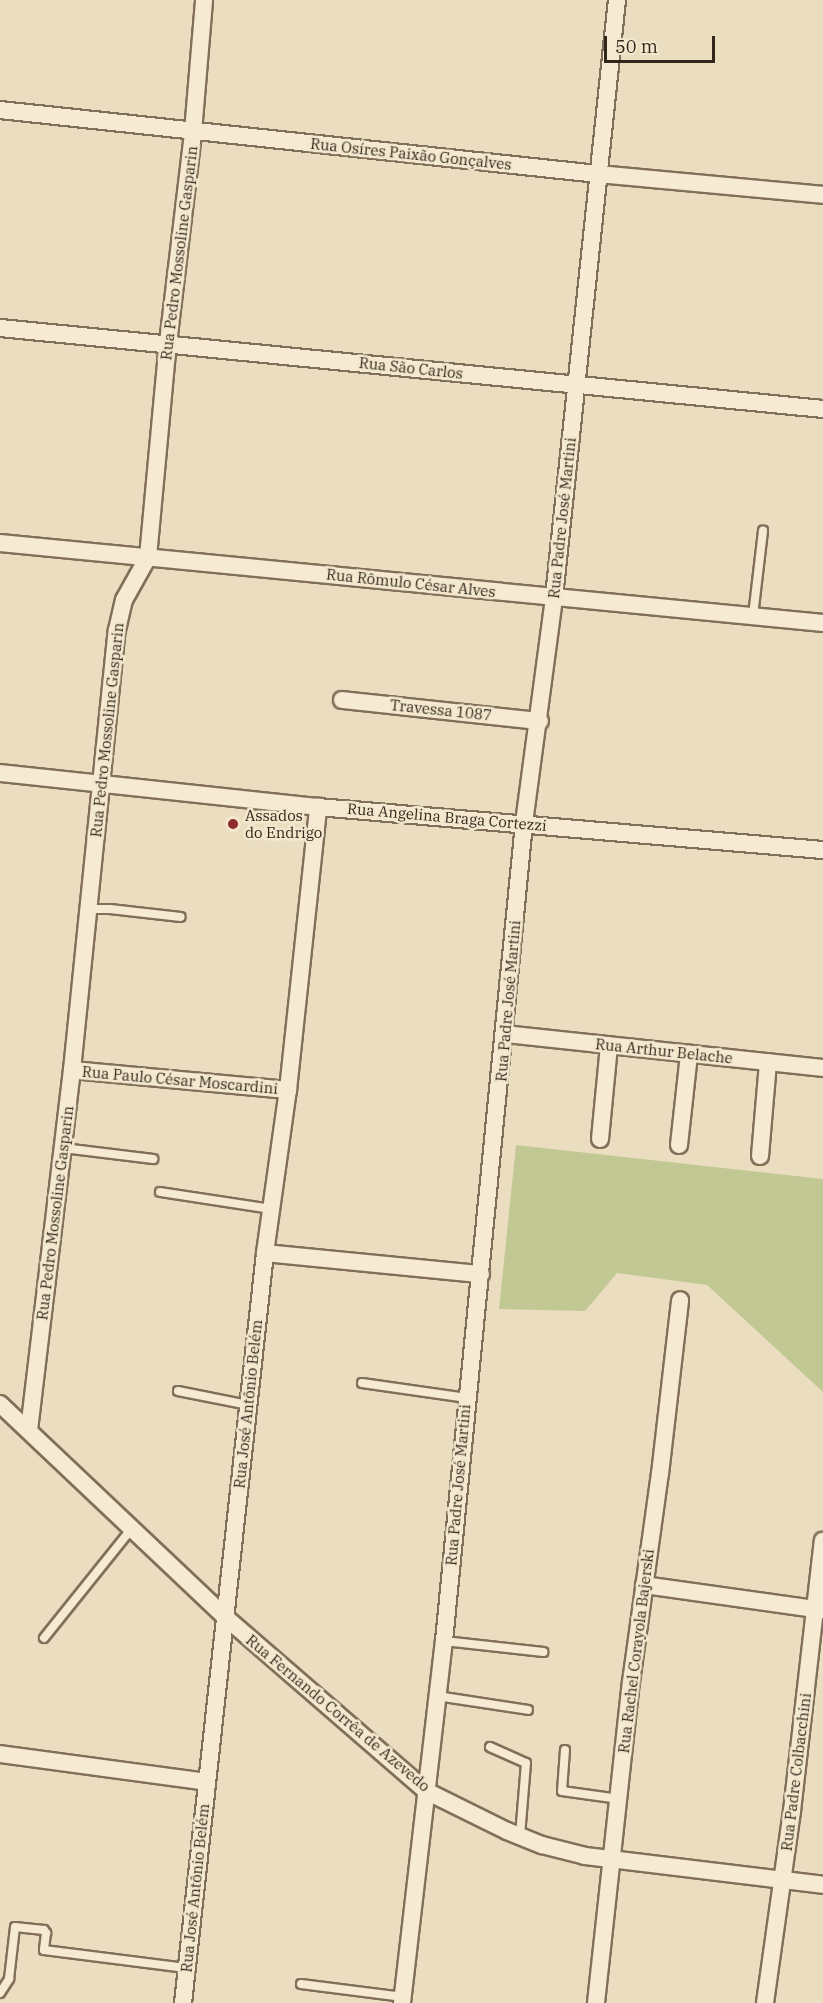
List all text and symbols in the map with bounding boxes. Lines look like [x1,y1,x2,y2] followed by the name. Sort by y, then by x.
[607,24,718,62] scale bar
[615,35,658,58] text: 50 m
[309,134,513,174] street label: Rua Osíres Paixão Gonçalves
[157,145,201,361] street label: Rua Pedro Mossoline Gasparin
[358,354,464,382] street label: Rua São Carlos
[545,437,579,599] street label: Rua Padre José Martini
[325,565,497,601] street label: Rua Rômulo César Alves
[87,622,127,838] street label: Rua Pedro Mossoline Gasparin
[389,696,493,724] street label: Travessa 1087
[347,799,547,835] street label: Rua Angelina Braga Cortezzi
[245,806,322,841] place label: Assados do Endrigo
[226,817,240,831] marker: Assados do Endrigo
[492,920,524,1082] street label: Rua Padre José Martini
[594,1035,734,1067] street label: Rua Arthur Belache
[81,1062,279,1098] street label: Rua Paulo César Moscardini
[33,1105,77,1321] street label: Rua Pedro Mossoline Gasparin
[230,1319,266,1489] street label: Rua José Antônio Belém
[442,1404,474,1566] street label: Rua Padre José Martini
[615,1548,657,1754] street label: Rua Rachel Corayola Bajerski
[242,1631,434,1795] street label: Rua Fernando Corrêa de Azevedo
[777,1692,815,1852] street label: Rua Padre Colbacchini
[177,1803,213,1973] street label: Rua José Antônio Belém

